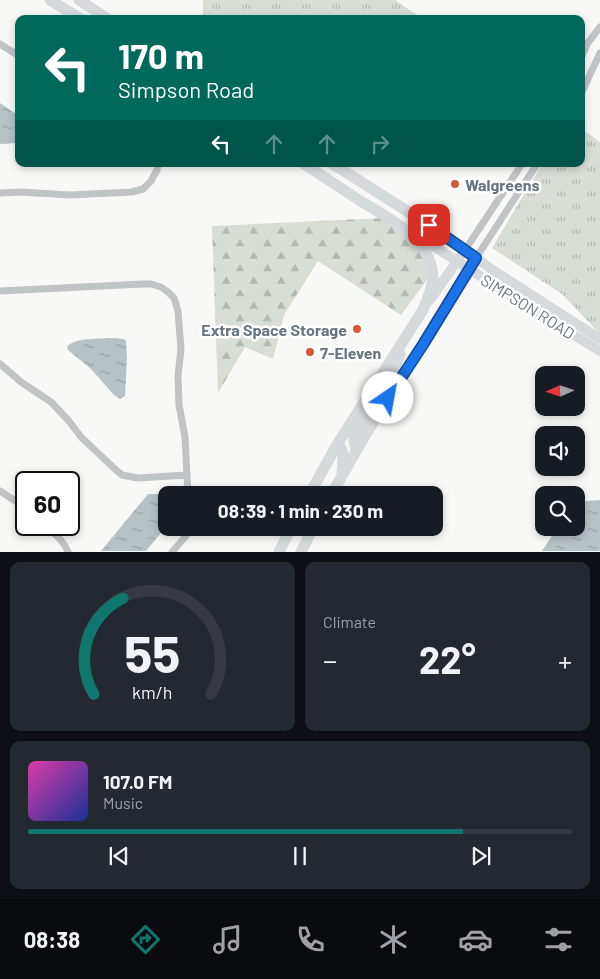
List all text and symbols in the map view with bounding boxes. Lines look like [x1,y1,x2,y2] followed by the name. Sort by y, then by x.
[118,34,204,76] text: 170 m
[35,35,100,100] icon: left
[118,76,254,102] text: Simpson Road
[207,130,235,158] icon: left
[260,130,288,158] icon: ahead
[313,130,341,158] icon: ahead
[366,130,394,158] icon: right
[465,175,540,194] place label: Walgreens
[449,178,461,190] marker: Walgreens
[408,204,450,246] pin
[415,211,443,239] icon: arrive
[478,270,578,342] street label: SIMPSON ROAD
[201,320,347,339] place label: Extra Space Storage
[351,323,363,335] marker: Extra Space Storage
[320,343,381,362] place label: 7-Eleven
[304,346,316,358] marker: 7-Eleven
[535,366,585,416] north arrow
[535,366,585,536] map controls
[361,371,413,423] position arrow
[535,426,585,476] button: sound
[15,471,80,536] speed limit sign: 60
[535,486,585,536] button: search
[218,499,383,522] text: 08:39 · 1 min · 230 m
[323,612,376,631] text: Climate
[124,621,181,683] text: 55
[419,636,476,682] text: 22°
[323,643,337,677] text: −
[558,643,572,677] text: +
[132,681,173,703] text: km/h
[103,770,172,793] text: 107.0 FM
[103,793,143,812] text: Music
[105,842,133,870] icon: previous
[286,842,314,870] icon: pause
[467,842,495,870] icon: next
[128,922,163,957] icon: directions
[210,922,245,957] icon: music
[293,922,328,957] icon: phone
[376,922,411,957] icon: climate
[458,922,493,957] icon: car
[541,922,576,957] icon: filters
[24,926,80,952] text: 08:38

